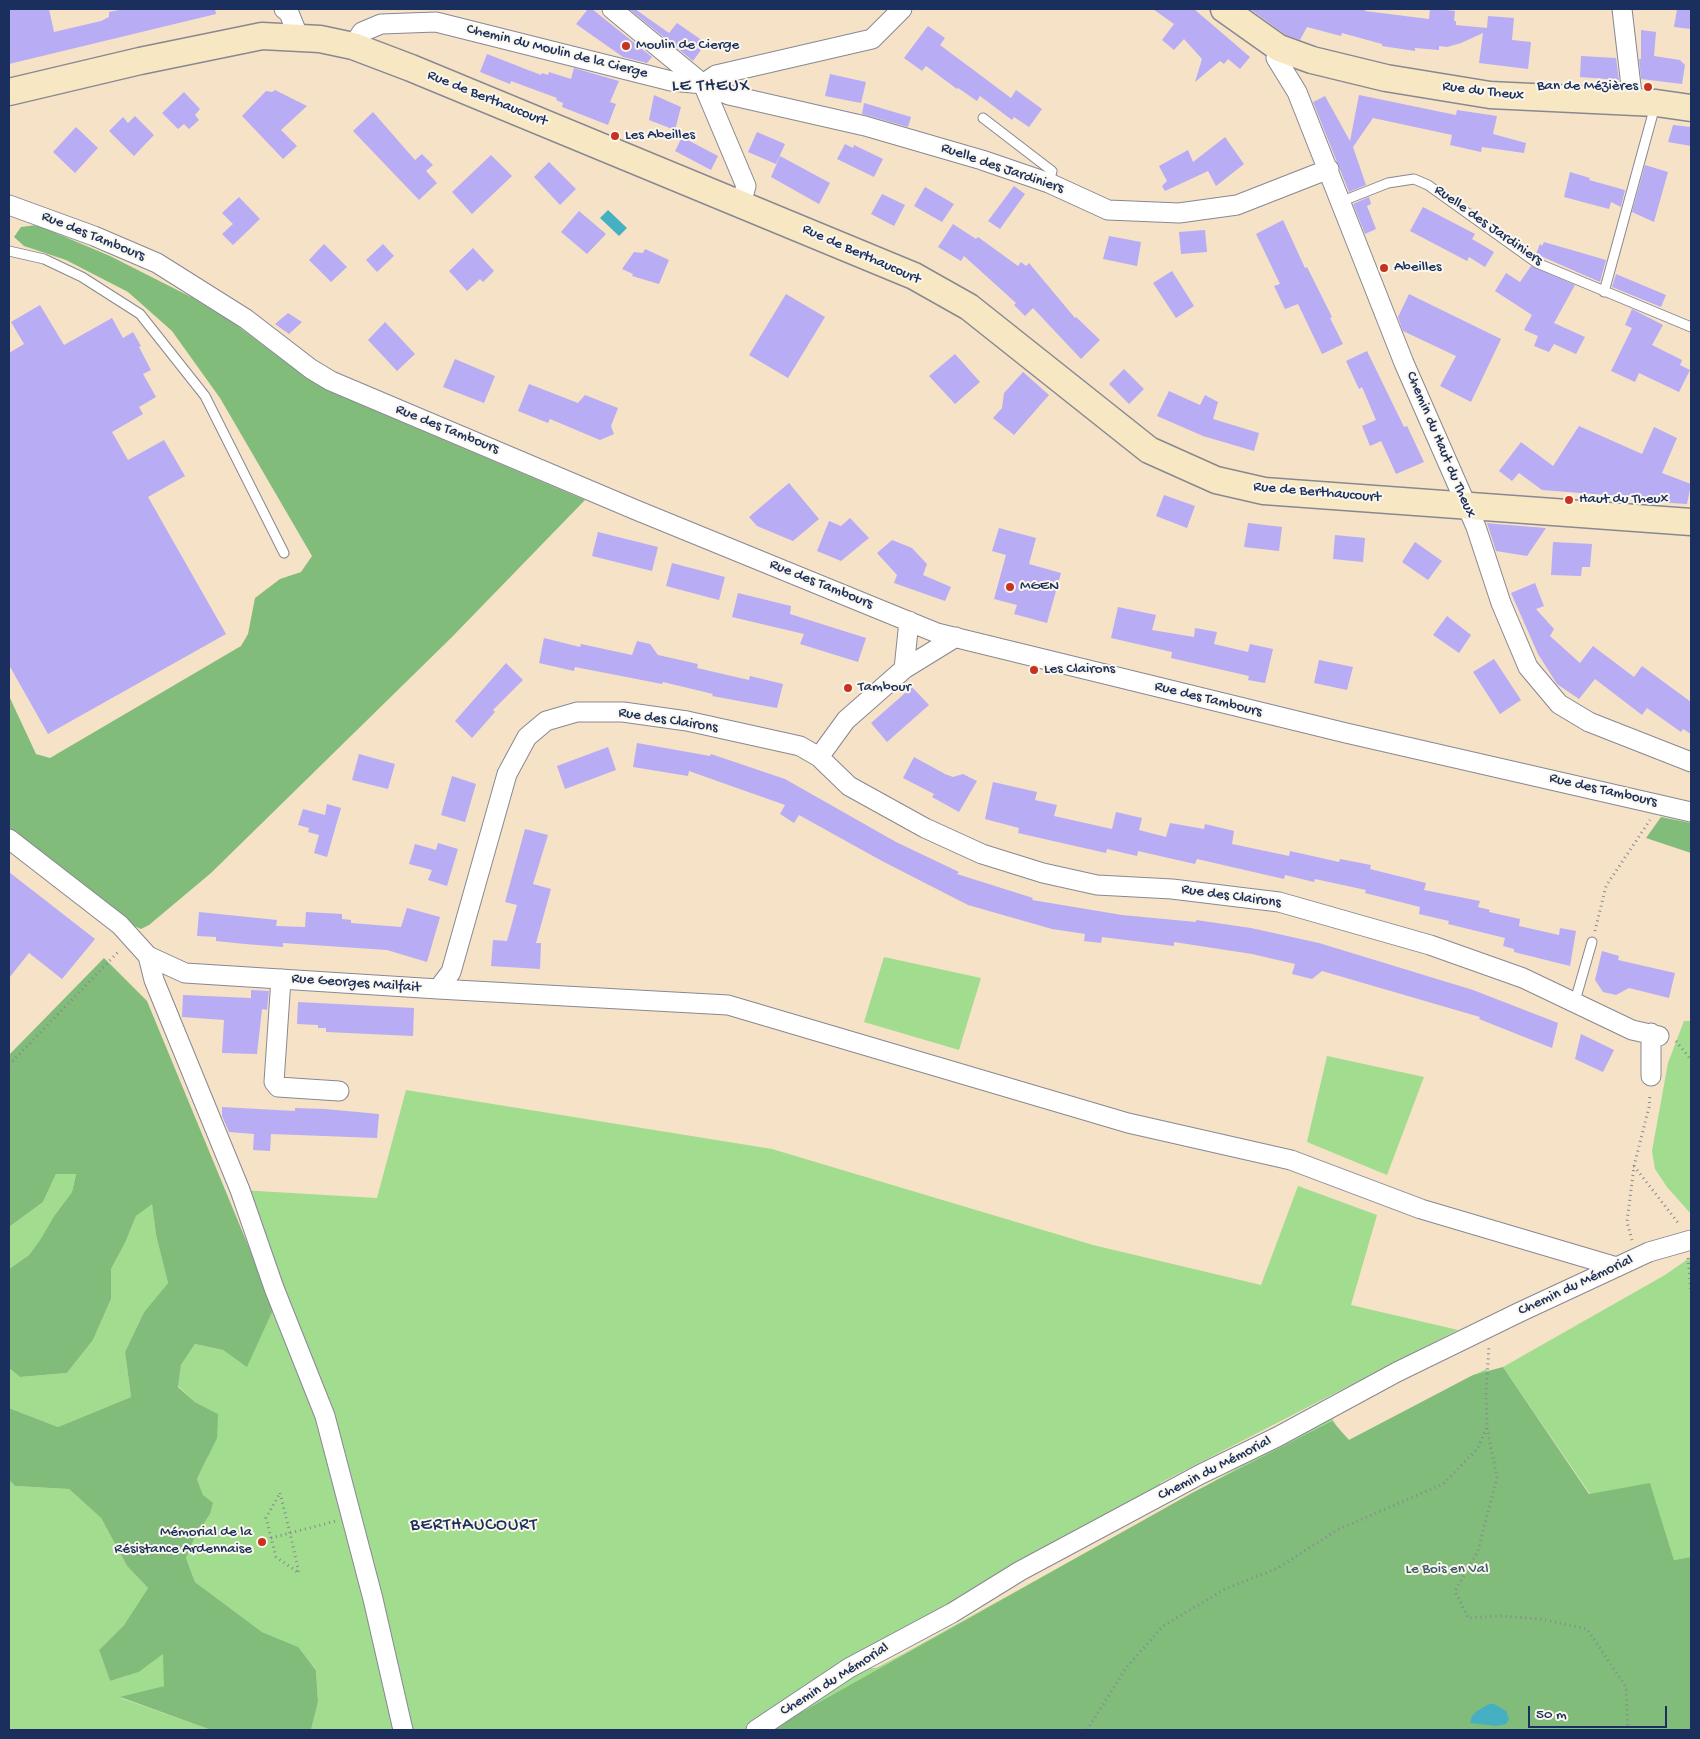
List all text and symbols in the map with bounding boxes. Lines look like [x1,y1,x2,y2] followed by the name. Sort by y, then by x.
[464,21,650,83] street label: Chemin du Moulin de la Cierge
[636,37,739,55] place label: Moulin de Cierge
[620,40,632,52] marker: Moulin de Cierge
[424,67,550,131] street label: Rue de Berthaucourt
[671,76,751,98] district label: LE THEUX
[1441,78,1525,106] street label: Rue du Theux
[1537,78,1638,96] place label: Ban de Mézières
[1642,81,1654,93] marker: Ban de Mézières
[625,127,695,145] place label: Les Abeilles
[609,130,621,142] marker: Les Abeilles
[938,140,1066,198] street label: Ruelle des Jardiniers
[1430,182,1546,270] street label: Ruelle des Jardiniers
[39,208,147,266] street label: Rue des Tambours
[799,221,923,289] street label: Rue de Berthaucourt
[1394,259,1442,277] place label: Abeilles
[1378,262,1390,274] marker: Abeilles
[1401,369,1479,521] street label: Chemin du Haut du Theux
[393,401,501,459] street label: Rue des Tambours
[1253,478,1381,508] street label: Rue de Berthaucourt
[1579,491,1668,509] place label: Haut du Theux
[1563,494,1575,506] marker: Haut du Theux
[767,556,875,614] street label: Rue des Tambours
[1020,578,1059,596] place label: MGEN
[1004,581,1016,593] marker: MGEN
[1044,661,1115,679] place label: Les Clairons
[1028,664,1040,676] marker: Les Clairons
[1152,678,1264,722] street label: Rue des Tambours
[858,679,911,697] place label: Tambour
[842,682,854,694] marker: Tambour
[617,704,719,738] street label: Rue des Clairons
[1547,770,1659,812] street label: Rue des Tambours
[1180,881,1282,913] street label: Rue des Clairons
[291,971,421,997] street label: Rue Georges Mailfait
[1516,1252,1636,1320] street label: Chemin du Mémorial
[1155,1433,1275,1505] street label: Chemin du Mémorial
[409,1515,539,1537] district label: BERTHAUCOURT
[114,1524,252,1559] place label: Mémorial de la Résistance Ardennaise
[256,1536,268,1548] marker: Mémorial de la Résistance Ardennaise
[1406,1561,1488,1579] park label: Le Bois en Val
[777,1639,893,1721] street label: Chemin du Mémorial
[1530,1696,1669,1728] scale bar
[1536,1706,1567,1724] text: 50 m

